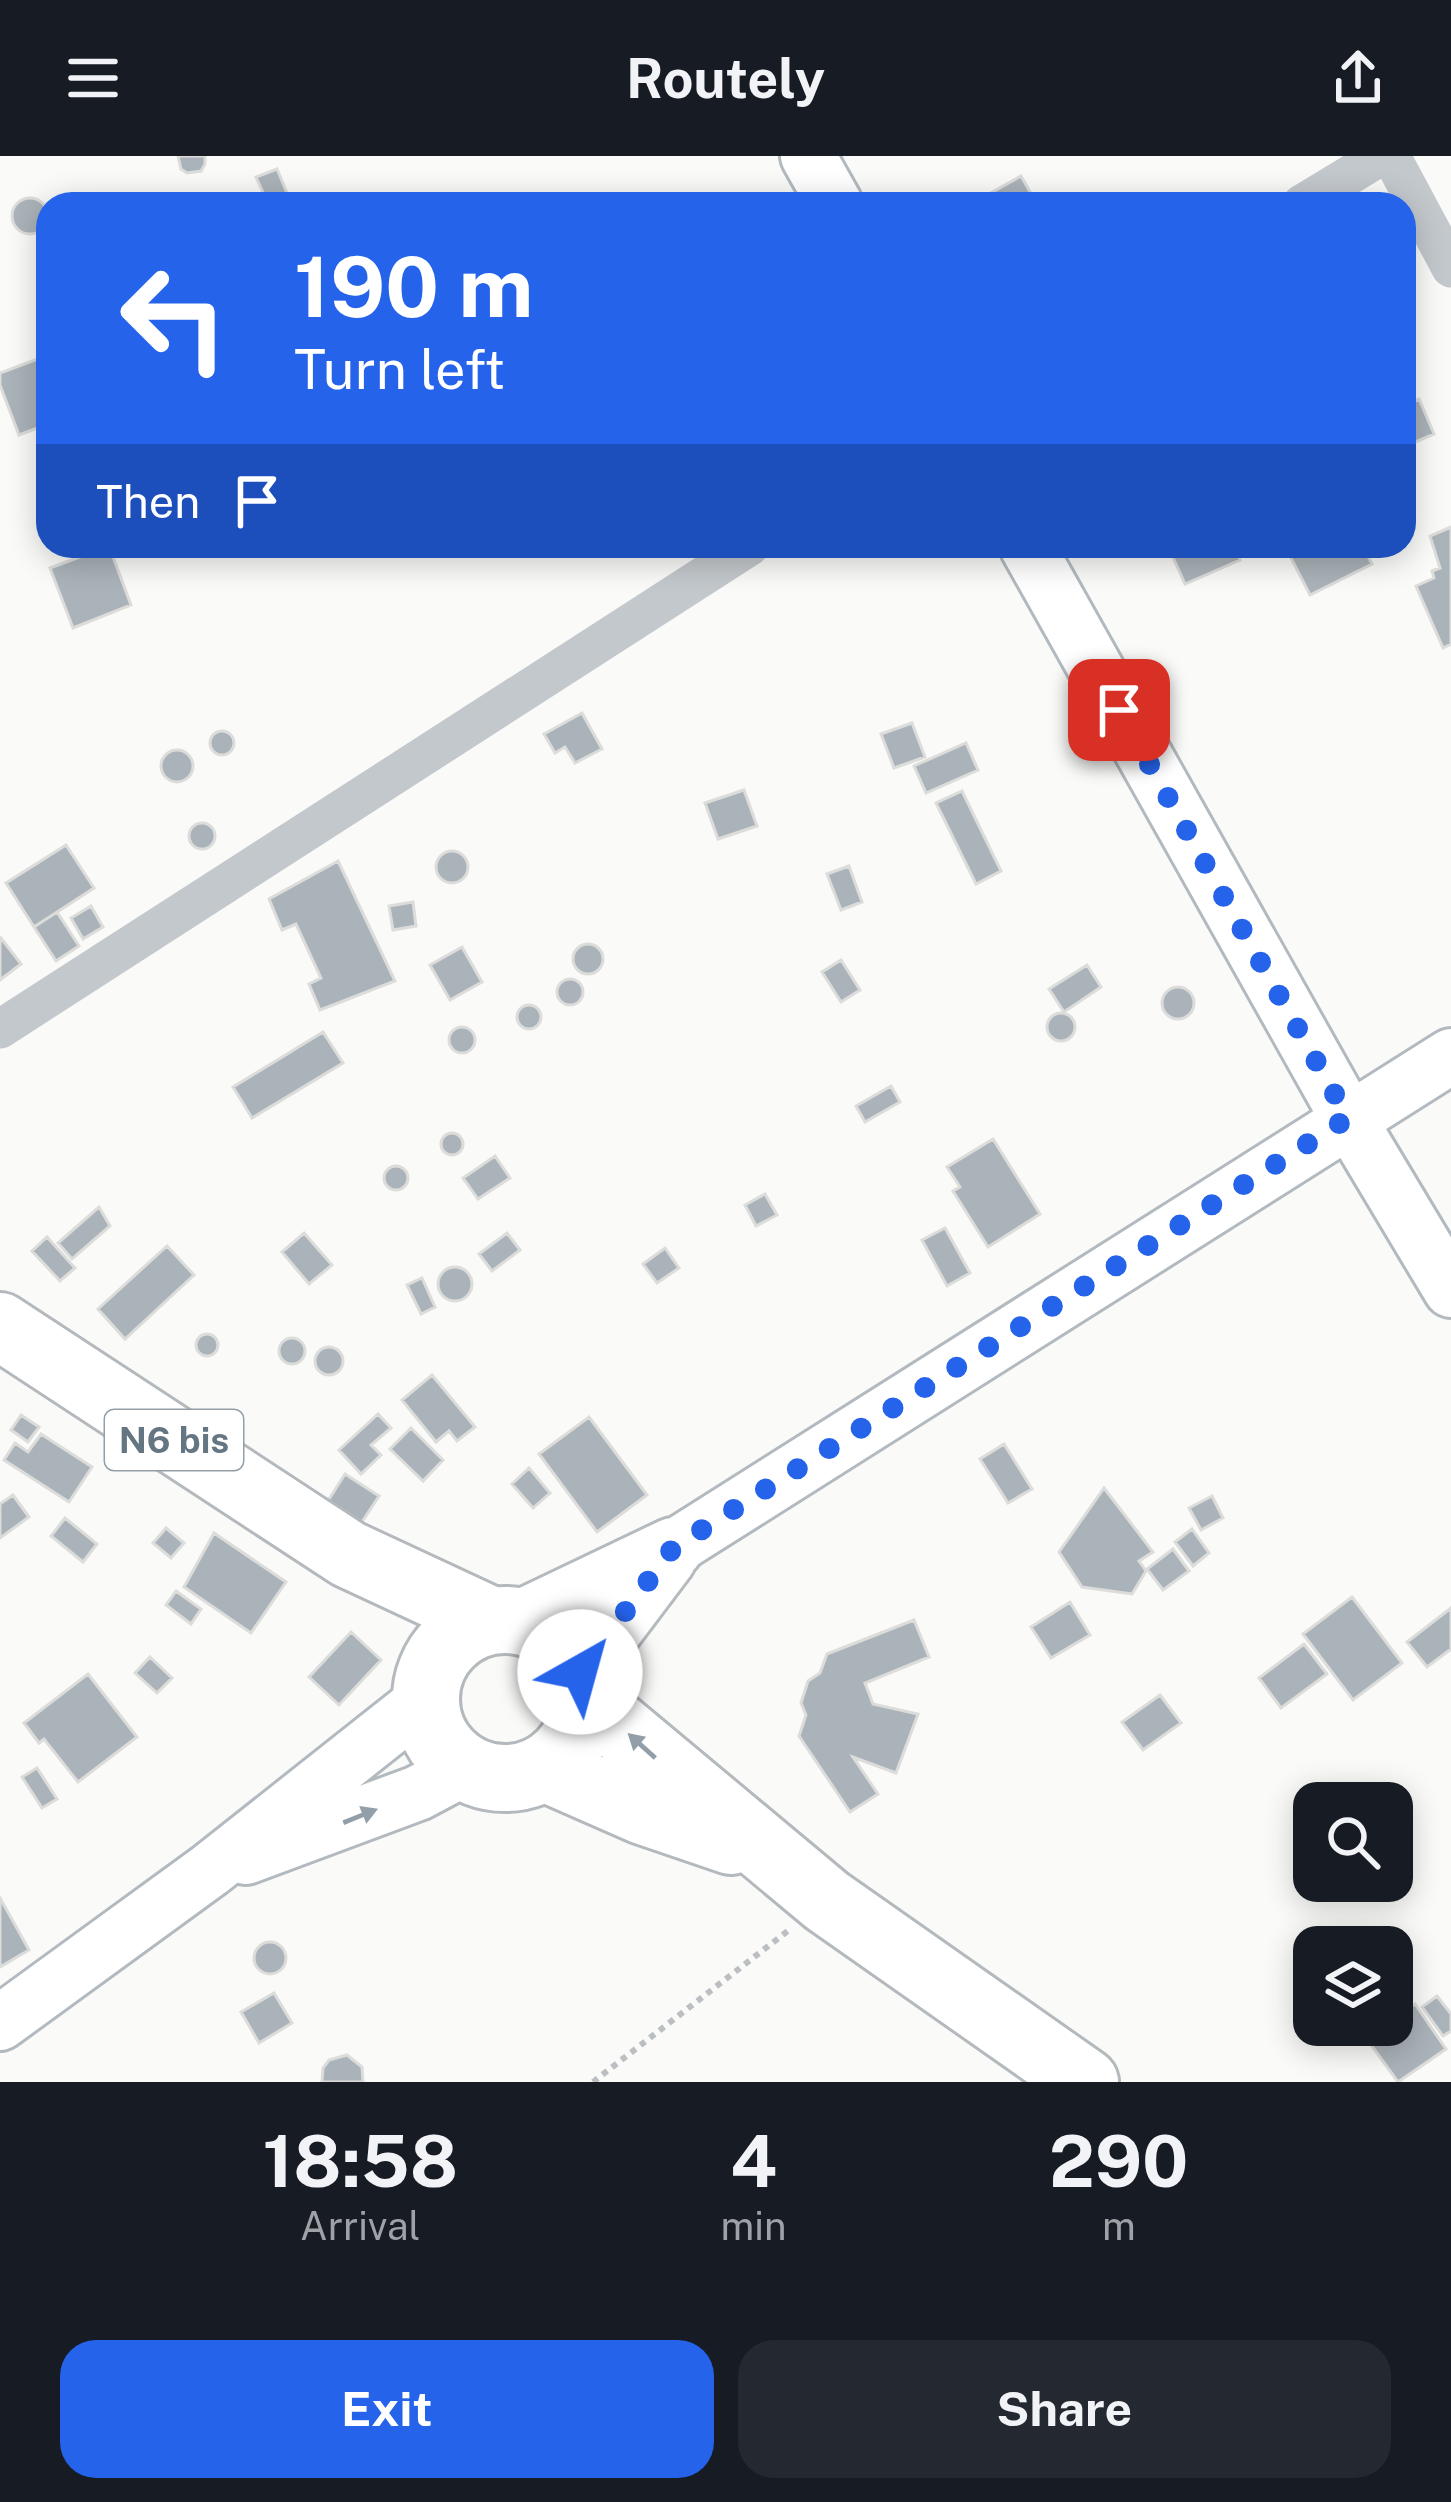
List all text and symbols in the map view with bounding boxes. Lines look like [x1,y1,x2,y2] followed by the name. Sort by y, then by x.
[60,45,126,111] icon: menu
[1325,45,1391,111] icon: share
[626,47,825,110] text: Routely
[294,237,533,336] text: 190 m
[96,240,252,396] icon: left
[294,338,505,401] text: Turn left
[224,468,290,534] icon: arrive
[96,475,200,528] text: Then
[1068,659,1170,761] pin
[1086,677,1152,743] icon: arrive
[105,1410,243,1470] road number: N6 bis
[517,1609,643,1735] position arrow
[628,1733,657,1760] one-way arrow
[1293,1782,1413,2046] map controls
[1293,1782,1413,1902] button: search
[342,1806,378,1825] one-way arrow
[1293,1926,1413,2046] button: layers
[263,2119,458,2203] text: 18:58
[730,2119,777,2203] text: 4
[1049,2119,1188,2203] text: 290
[300,2203,420,2249] text: Arrival
[720,2203,787,2249] text: min
[1102,2203,1136,2249] text: m
[60,2340,714,2478] button: Exit
[738,2340,1391,2478] button: Share

